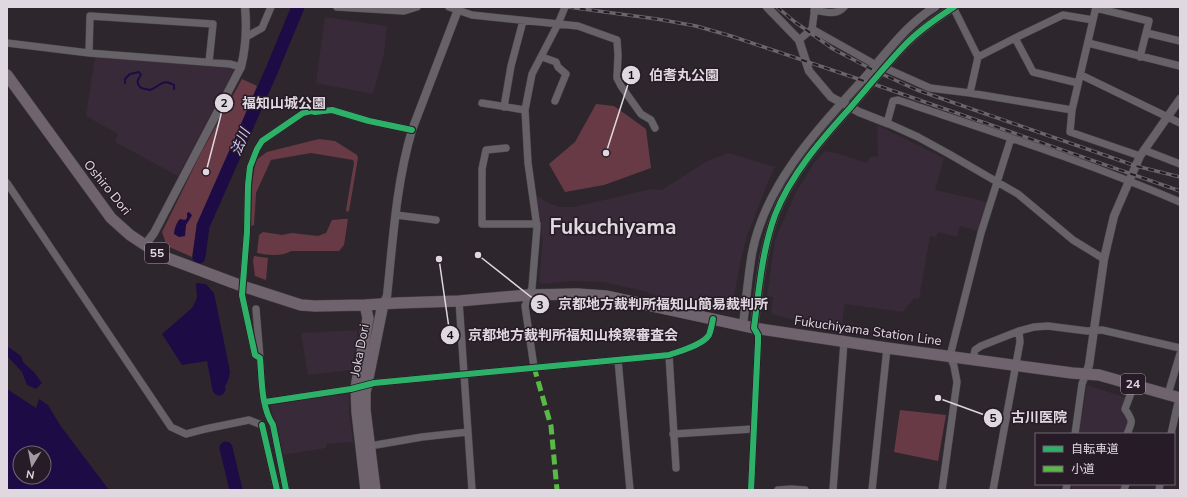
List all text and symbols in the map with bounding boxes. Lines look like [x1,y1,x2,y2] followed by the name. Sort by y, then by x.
[621,62,727,88] callout: 伯耆丸公園
[649,66,719,85] text: 伯耆丸公園
[627,67,635,83] text: 1
[214,90,334,116] callout: 福知山城公園
[242,94,326,113] text: 福知山城公園
[220,95,228,111] text: 2
[226,124,255,159] water label: 法川
[79,156,135,219] street label: Oshiro Dori
[550,213,676,241] district label: Fukuchiyama
[145,243,169,263] road number: 55
[530,291,776,317] callout: 京都地方裁判所福知山簡易裁判所
[558,295,768,314] text: 京都地方裁判所福知山簡易裁判所
[536,297,544,313] text: 3
[793,312,943,350] street label: Fukuchiyama Station Line
[440,322,686,348] callout: 京都地方裁判所福知山検察審査会
[346,323,374,379] street label: Joka Dori
[468,326,678,345] text: 京都地方裁判所福知山検察審査会
[446,327,454,343] text: 4
[1121,374,1145,394] road number: 24
[983,405,1075,431] callout: 古川医院
[1011,408,1067,427] text: 古川医院
[989,410,997,426] text: 5
[1035,433,1175,485] legend
[1071,441,1119,457] text: 自転車道
[12,445,52,485] north arrow
[1071,461,1095,477] text: 小道
[25,466,36,482] text: N

